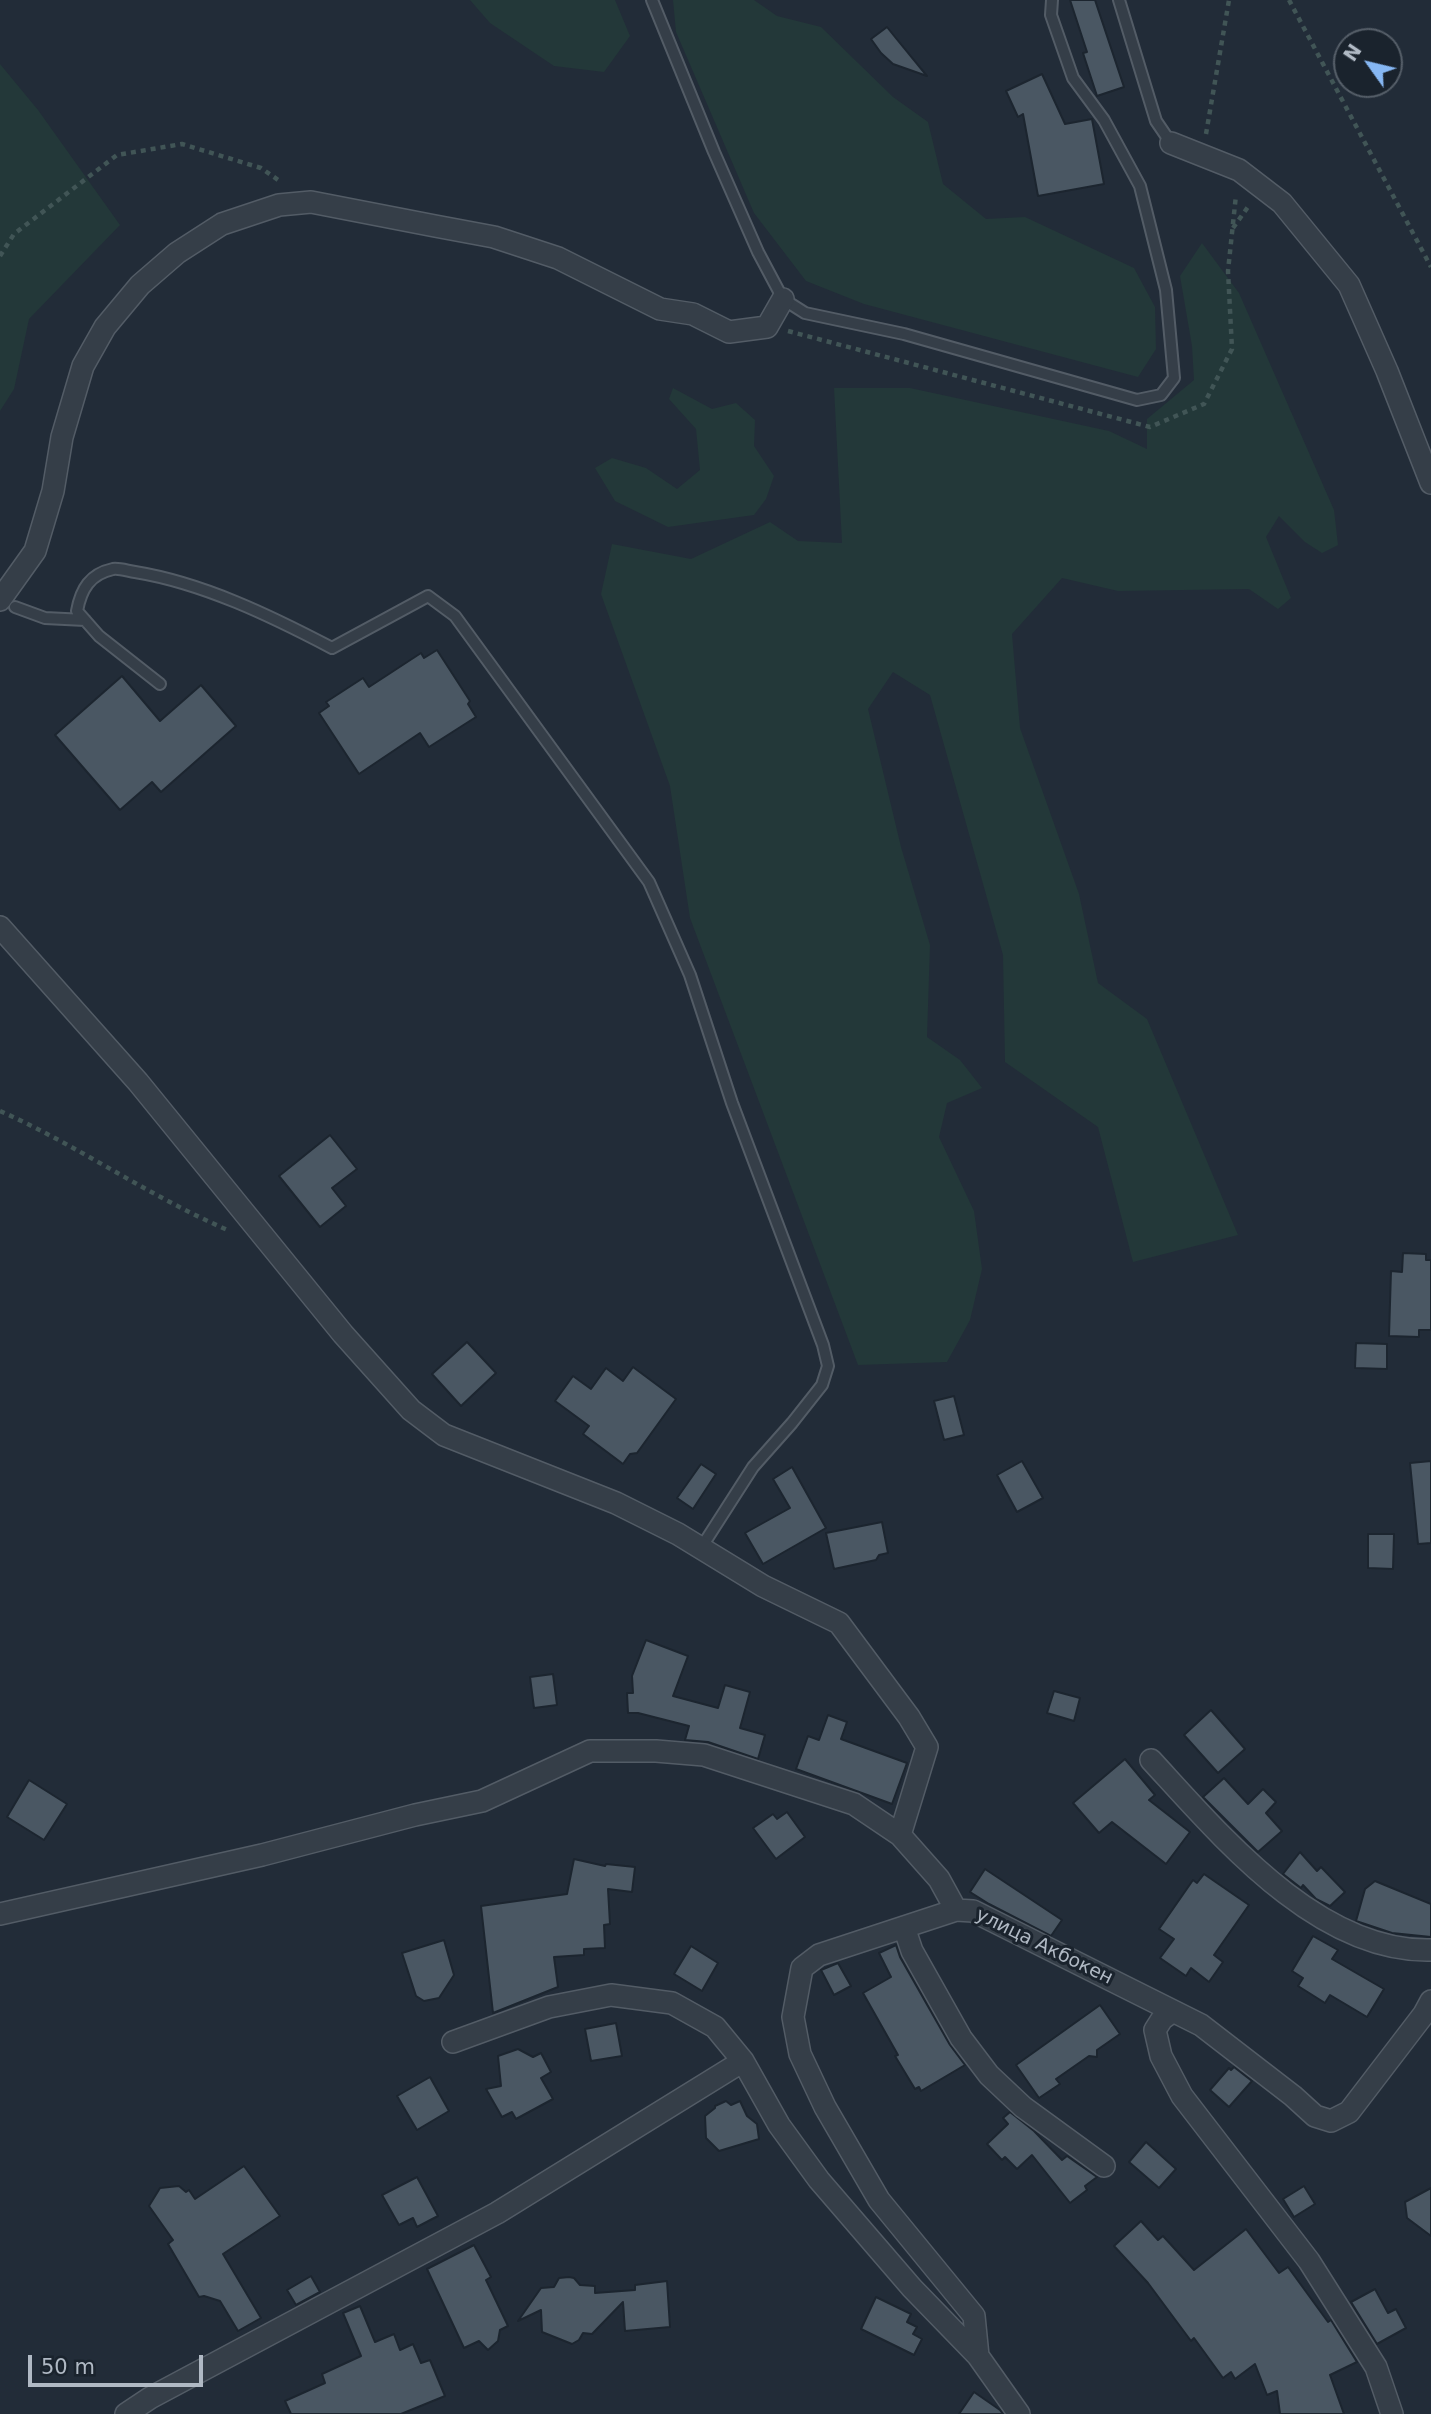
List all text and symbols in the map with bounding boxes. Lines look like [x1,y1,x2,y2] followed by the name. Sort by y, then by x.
[1333,28,1403,98] north arrow
[1339,40,1366,65] text: N
[972,1904,1116,1990] street label: улица Акбокен
[32,2340,206,2384] scale bar
[41,2355,95,2379] text: 50 m

